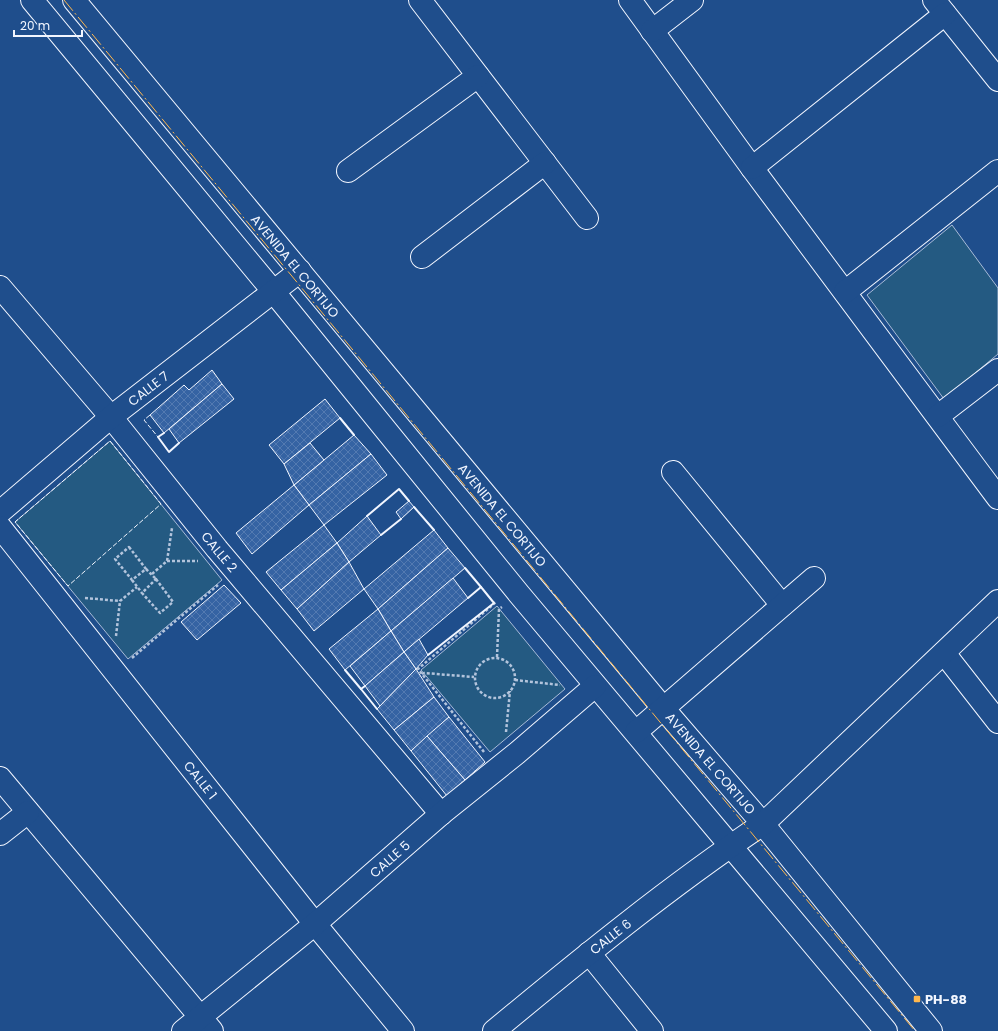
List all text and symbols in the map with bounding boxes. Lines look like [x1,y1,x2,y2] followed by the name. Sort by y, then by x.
[14,12,82,38] scale bar
[20,17,50,34] text: 20 m
[246,211,344,322] street label: AVENIDA EL CORTIJO
[124,367,173,411] street label: CALLE 7
[453,460,551,571] street label: AVENIDA EL CORTIJO
[197,528,242,577] street label: CALLE 2
[661,708,760,819] street label: AVENIDA EL CORTIJO
[179,757,222,804] street label: CALLE 1
[365,836,414,882] street label: CALLE 5
[586,914,636,959] street label: CALLE 6
[925,990,967,1009] place label: PH-88
[912,994,922,1004] marker: PH-88

